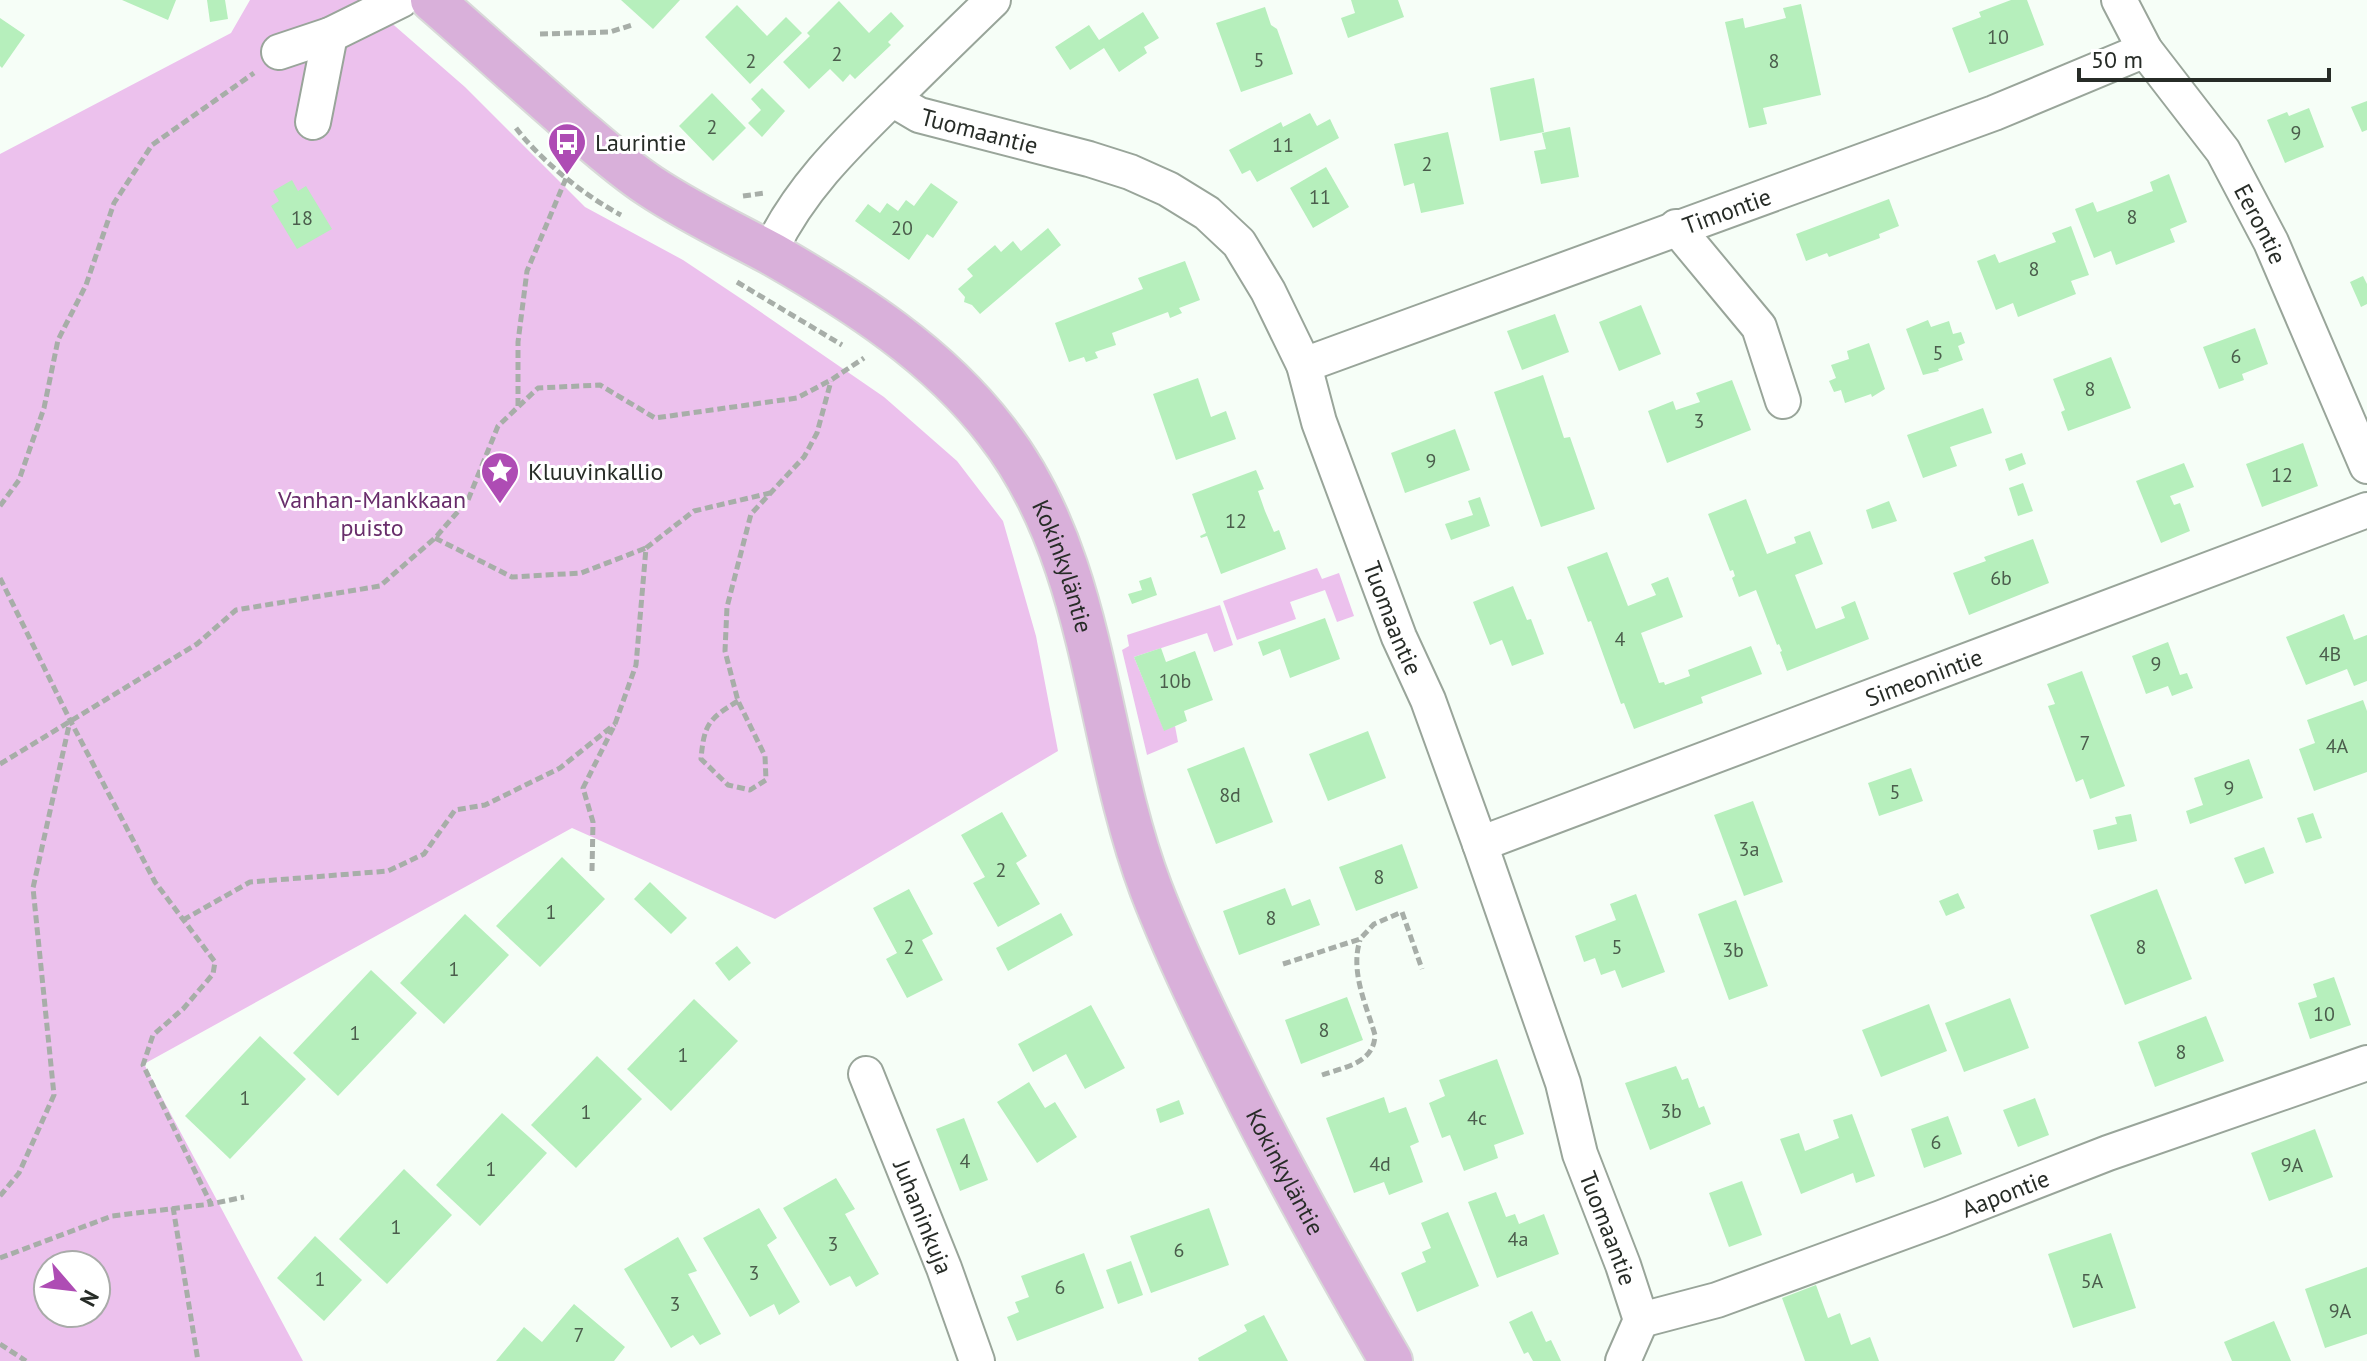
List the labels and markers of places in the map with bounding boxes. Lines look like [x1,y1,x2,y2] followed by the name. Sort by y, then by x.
[546,121,588,176] bus stop icon: Laurintie
[595,127,686,158] place label: Laurintie
[479,450,521,505] place icon: Kluuvinkallio
[528,456,663,487] place label: Kluuvinkallio

